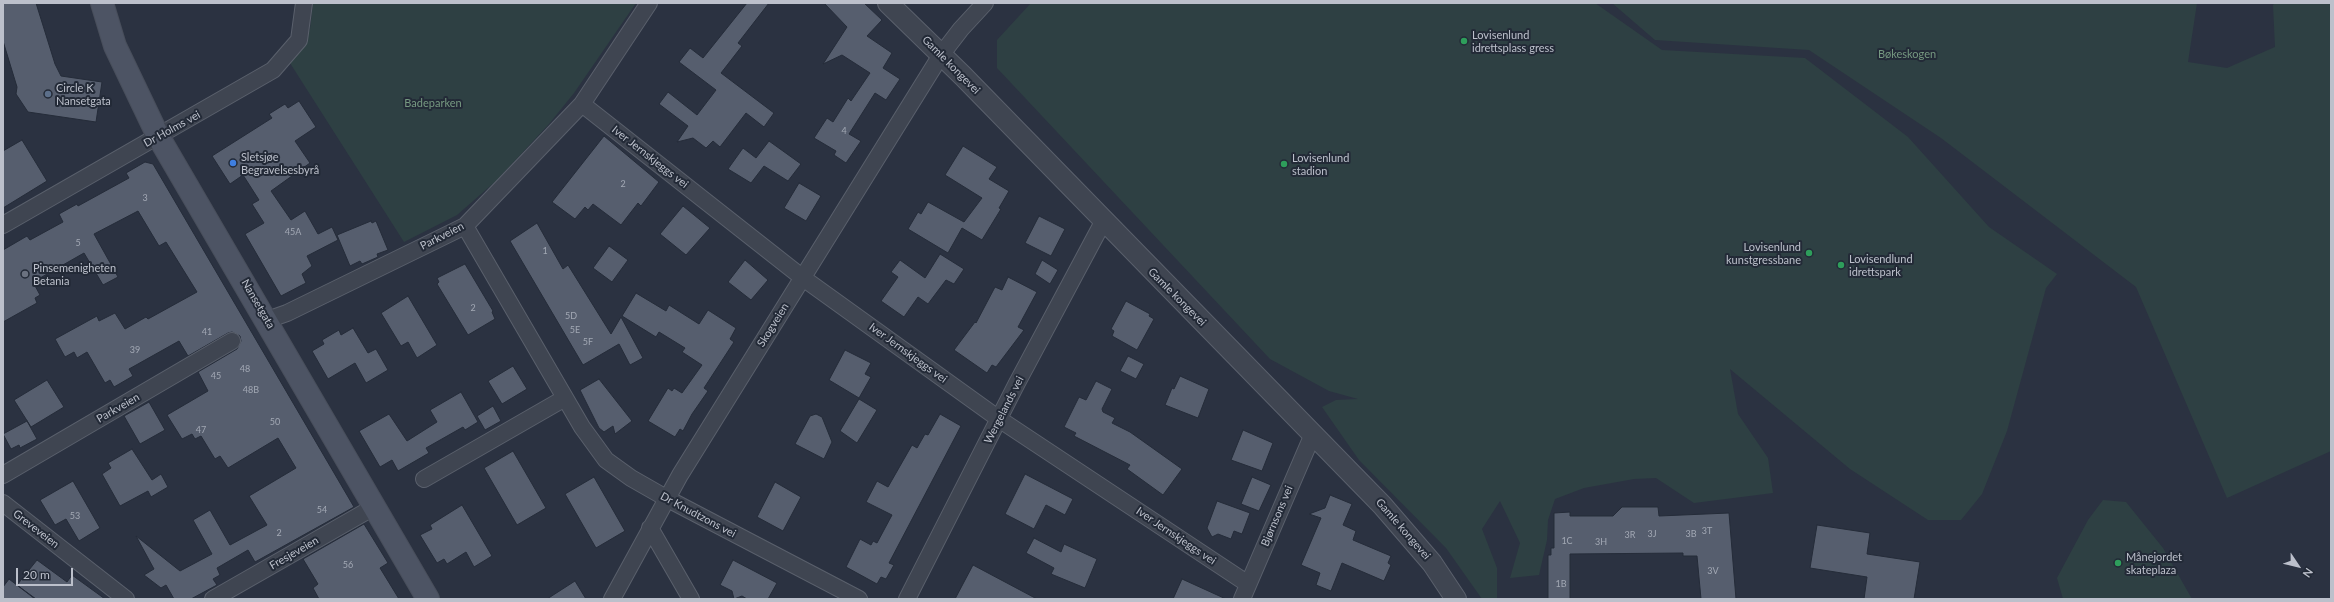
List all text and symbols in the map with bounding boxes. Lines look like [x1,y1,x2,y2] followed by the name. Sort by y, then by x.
[1472,28,1554,54] place label: Lovisenlund idrettsplass gress
[919,33,983,97] street label: Gamle kongevei
[1459,36,1469,46] marker: Lovisenlund idrettsplass gress
[1878,47,1936,61] park label: Bøkeskogen
[56,81,111,107] place label: Circle K Nansetgata
[43,89,53,99] marker: Circle K Nansetgata
[404,96,462,110] park label: Badeparken
[141,108,203,150] street label: Dr Holms vei
[609,123,691,191] street label: Iver Jernskjeggs vei
[841,126,847,136] house number: 4
[241,150,319,176] place label: Sletsjøe Begravelsesbyrå
[1292,151,1349,177] place label: Lovisenlund stadion
[228,158,238,168] marker: Sletsjøe Begravelsesbyrå
[1279,159,1289,169] marker: Lovisenlund stadion
[620,179,626,189] house number: 2
[142,193,148,203] house number: 3
[418,219,466,253] street label: Parkveien
[285,227,301,237] house number: 45A
[75,238,81,248] house number: 5
[1726,240,1801,266] place label: Lovisenlund kunstgressbane
[542,246,548,256] house number: 1
[1804,248,1814,258] marker: Lovisenlund kunstgressbane
[1849,252,1913,278] place label: Lovisendlund idrettspark
[1836,260,1846,270] marker: Lovisendlund idrettspark
[33,261,116,287] place label: Pinsemenigheten Betania
[1145,265,1209,329] street label: Gamle kongevei
[20,269,30,279] marker: Pinsemenigheten Betania
[239,277,277,331] street label: Nansetgata
[754,301,792,349] street label: Skogveien
[470,303,476,313] house number: 2
[565,311,577,321] house number: 5D
[866,320,950,386] street label: Iver Jernskjeggs vei
[570,325,580,335] house number: 5E
[202,327,212,337] house number: 41
[583,337,593,347] house number: 5F
[130,345,140,355] house number: 39
[240,364,250,374] house number: 48
[211,371,221,381] house number: 45
[981,374,1027,446] street label: Wergelands vei
[243,385,259,395] house number: 48B
[94,390,142,426] street label: Parkveien
[270,417,280,427] house number: 50
[196,425,206,435] house number: 47
[1258,484,1296,548] street label: Bjørnsons vei
[658,490,738,540] street label: Dr Knudtzons vei
[1373,496,1433,562] street label: Gamle kongevei
[1134,504,1218,568] street label: Iver Jernskjeggs vei
[317,505,327,515] house number: 54
[10,507,62,551] street label: Greveveien
[70,511,80,521] house number: 53
[1702,526,1712,536] house number: 3T
[276,528,282,538] house number: 2
[1647,529,1657,539] house number: 3J
[1685,529,1697,539] house number: 3B
[1625,530,1635,540] house number: 3R
[267,534,321,572] street label: Fresjeveien
[1561,536,1573,546] house number: 1C
[1595,537,1607,547] house number: 3H
[2278,546,2318,586] north arrow
[2126,550,2182,576] place label: Månejordet skateplaza
[2113,558,2123,568] marker: Månejordet skateplaza
[18,560,75,586] scale bar
[343,560,353,570] house number: 56
[1707,566,1719,576] house number: 3V
[2300,566,2316,580] text: N
[23,567,50,582] text: 20 m
[1555,579,1567,589] house number: 1B

